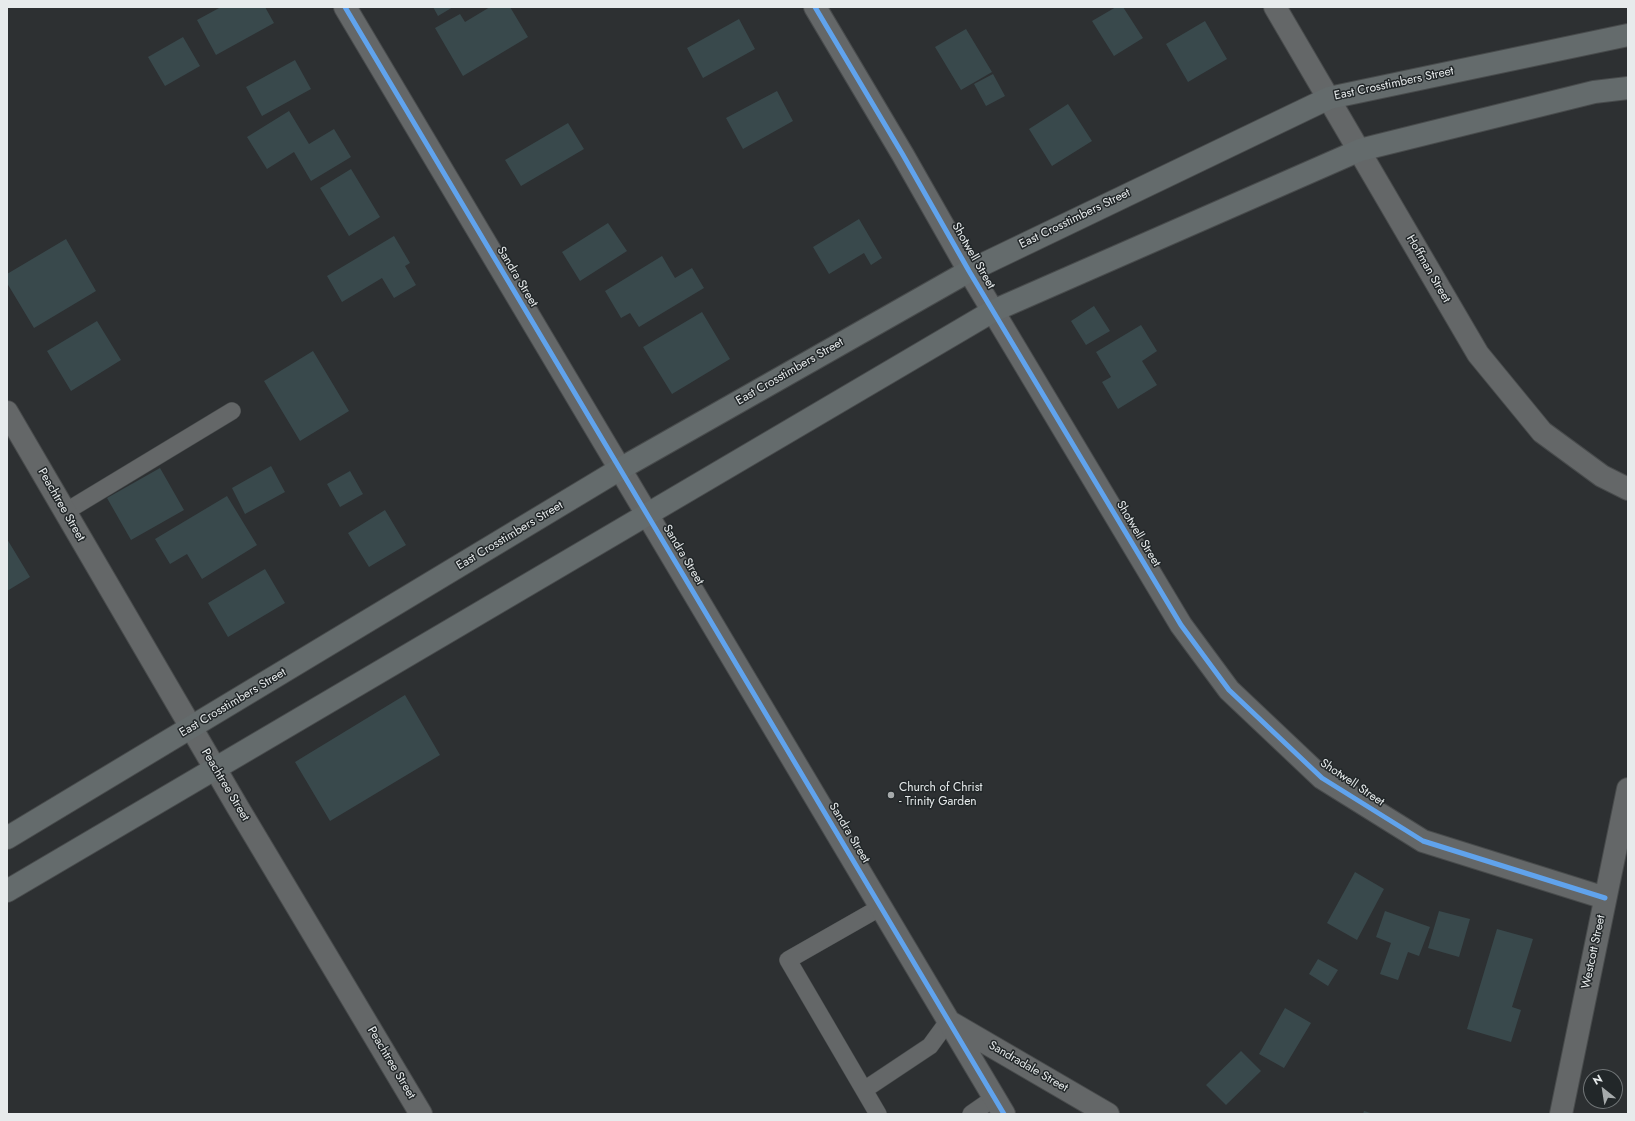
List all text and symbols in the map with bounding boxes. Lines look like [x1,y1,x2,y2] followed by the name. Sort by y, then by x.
[1333,64,1455,104] street label: East Crosstimbers Street
[1017,186,1133,252] street label: East Crosstimbers Street
[948,220,998,292] street label: Shotwell Street
[1403,233,1453,305] street label: Hoffman Street
[493,244,541,310] street label: Sandra Street
[734,335,846,409] street label: East Crosstimbers Street
[34,466,88,544] street label: Peachtree Street
[1113,498,1163,570] street label: Shotwell Street
[454,499,566,573] street label: East Crosstimbers Street
[659,522,707,588] street label: Sandra Street
[177,666,289,740] street label: East Crosstimbers Street
[198,746,252,824] street label: Peachtree Street
[1317,756,1387,810] street label: Shotwell Street
[899,781,982,809] place label: Church of Christ - Trinity Garden
[886,790,896,800] marker: Church of Christ - Trinity Garden
[825,800,873,866] street label: Sandra Street
[1579,914,1609,990] street label: Westcott Street
[364,1024,418,1102] street label: Peachtree Street
[986,1038,1070,1096] street label: Sandradale Street
[1583,1069,1623,1109] north arrow
[1590,1070,1605,1089] text: N

